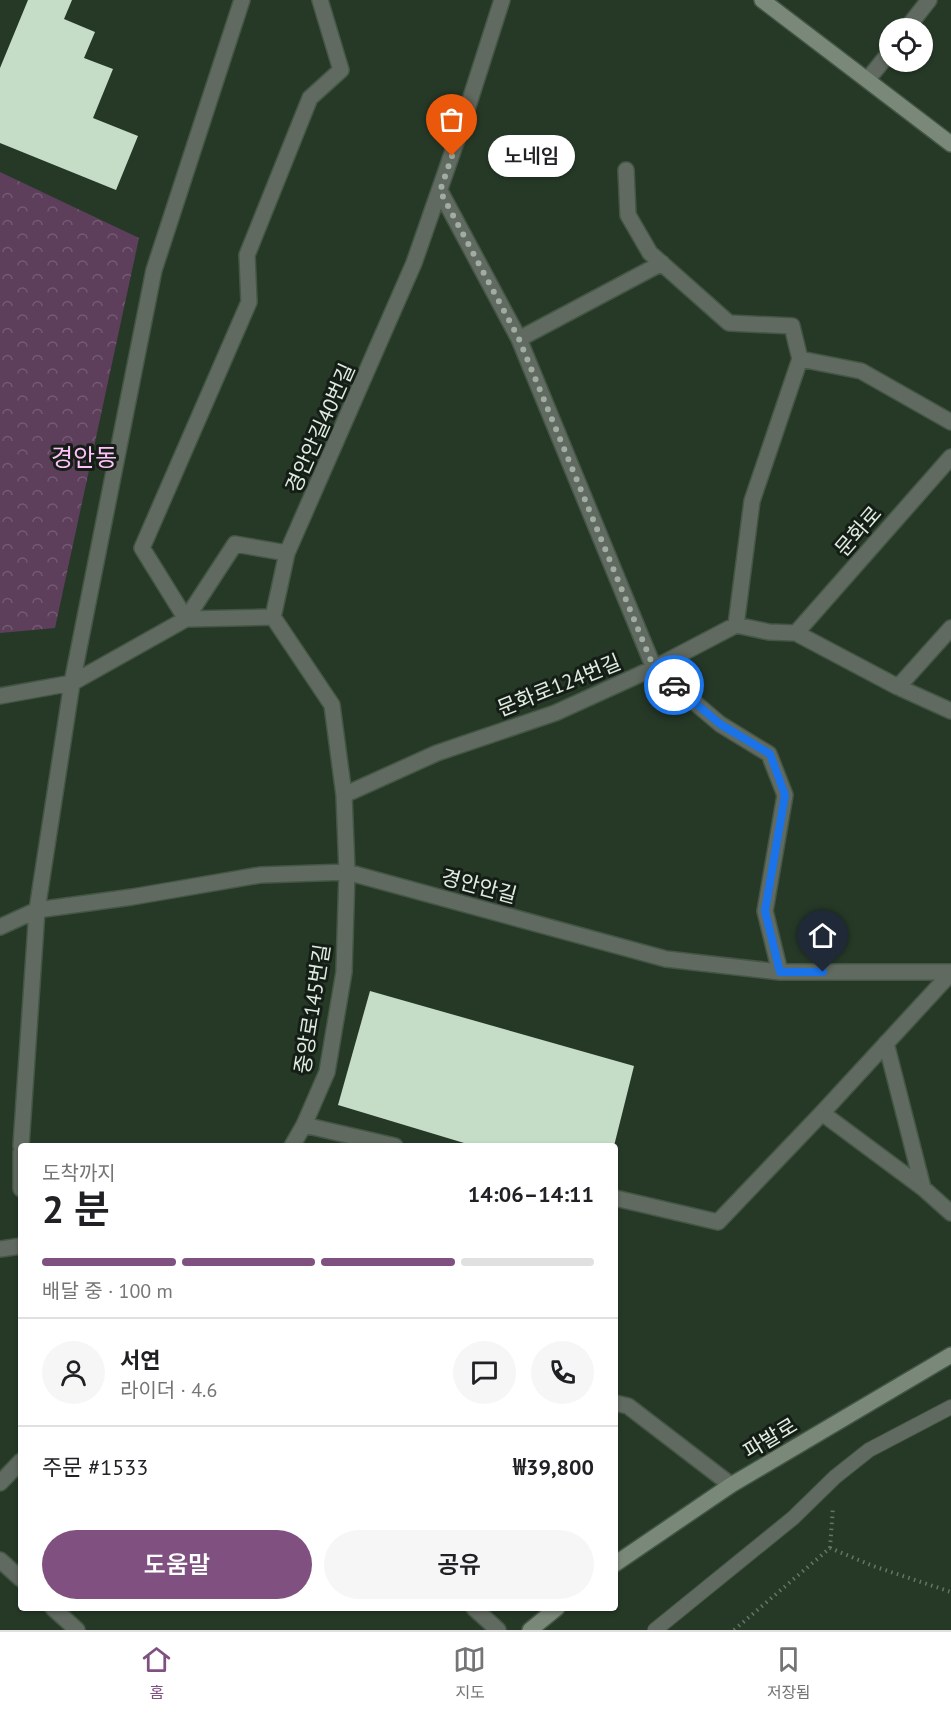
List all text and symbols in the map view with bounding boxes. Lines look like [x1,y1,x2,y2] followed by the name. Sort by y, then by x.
[879,18,933,72] map controls
[879,18,933,72] button: locate
[426,94,477,156] pin
[435,103,468,136] icon: bag
[488,135,575,177] callout: 노네임
[504,143,559,169] text: 노네임
[279,359,361,497] street label: 경안안길40번길
[51,442,117,473] district label: 경안동
[829,500,887,562] street label: 문화로
[493,648,625,722] street label: 문화로124번길
[644,655,704,715] courier
[658,669,691,702] icon: car
[438,863,520,909] street label: 경안안길
[797,910,848,972] pin
[806,919,839,952] icon: home
[288,942,336,1076] street label: 중앙로145번길
[42,1160,116,1186] text: 도착까지
[468,1180,594,1208] text: 14:06–14:11
[42,1183,110,1234] text: 2 분
[42,1278,173,1304] text: 배달 중 · 100 m
[42,1341,105,1404] button: person
[453,1341,516,1404] button: chat
[531,1341,594,1404] button: phone
[120,1346,160,1374] text: 서연
[120,1377,217,1403] text: 라이더 · 4.6
[738,1412,802,1464] street label: 파발로
[42,1453,148,1481] text: 주문 #1533
[513,1453,594,1481] text: ₩39,800
[42,1530,312,1599] button: 도움말
[324,1530,594,1599] button: 공유
[140,1643,173,1703] tab: 홈
[453,1643,486,1703] tab: 지도
[767,1643,811,1703] tab: 저장됨

